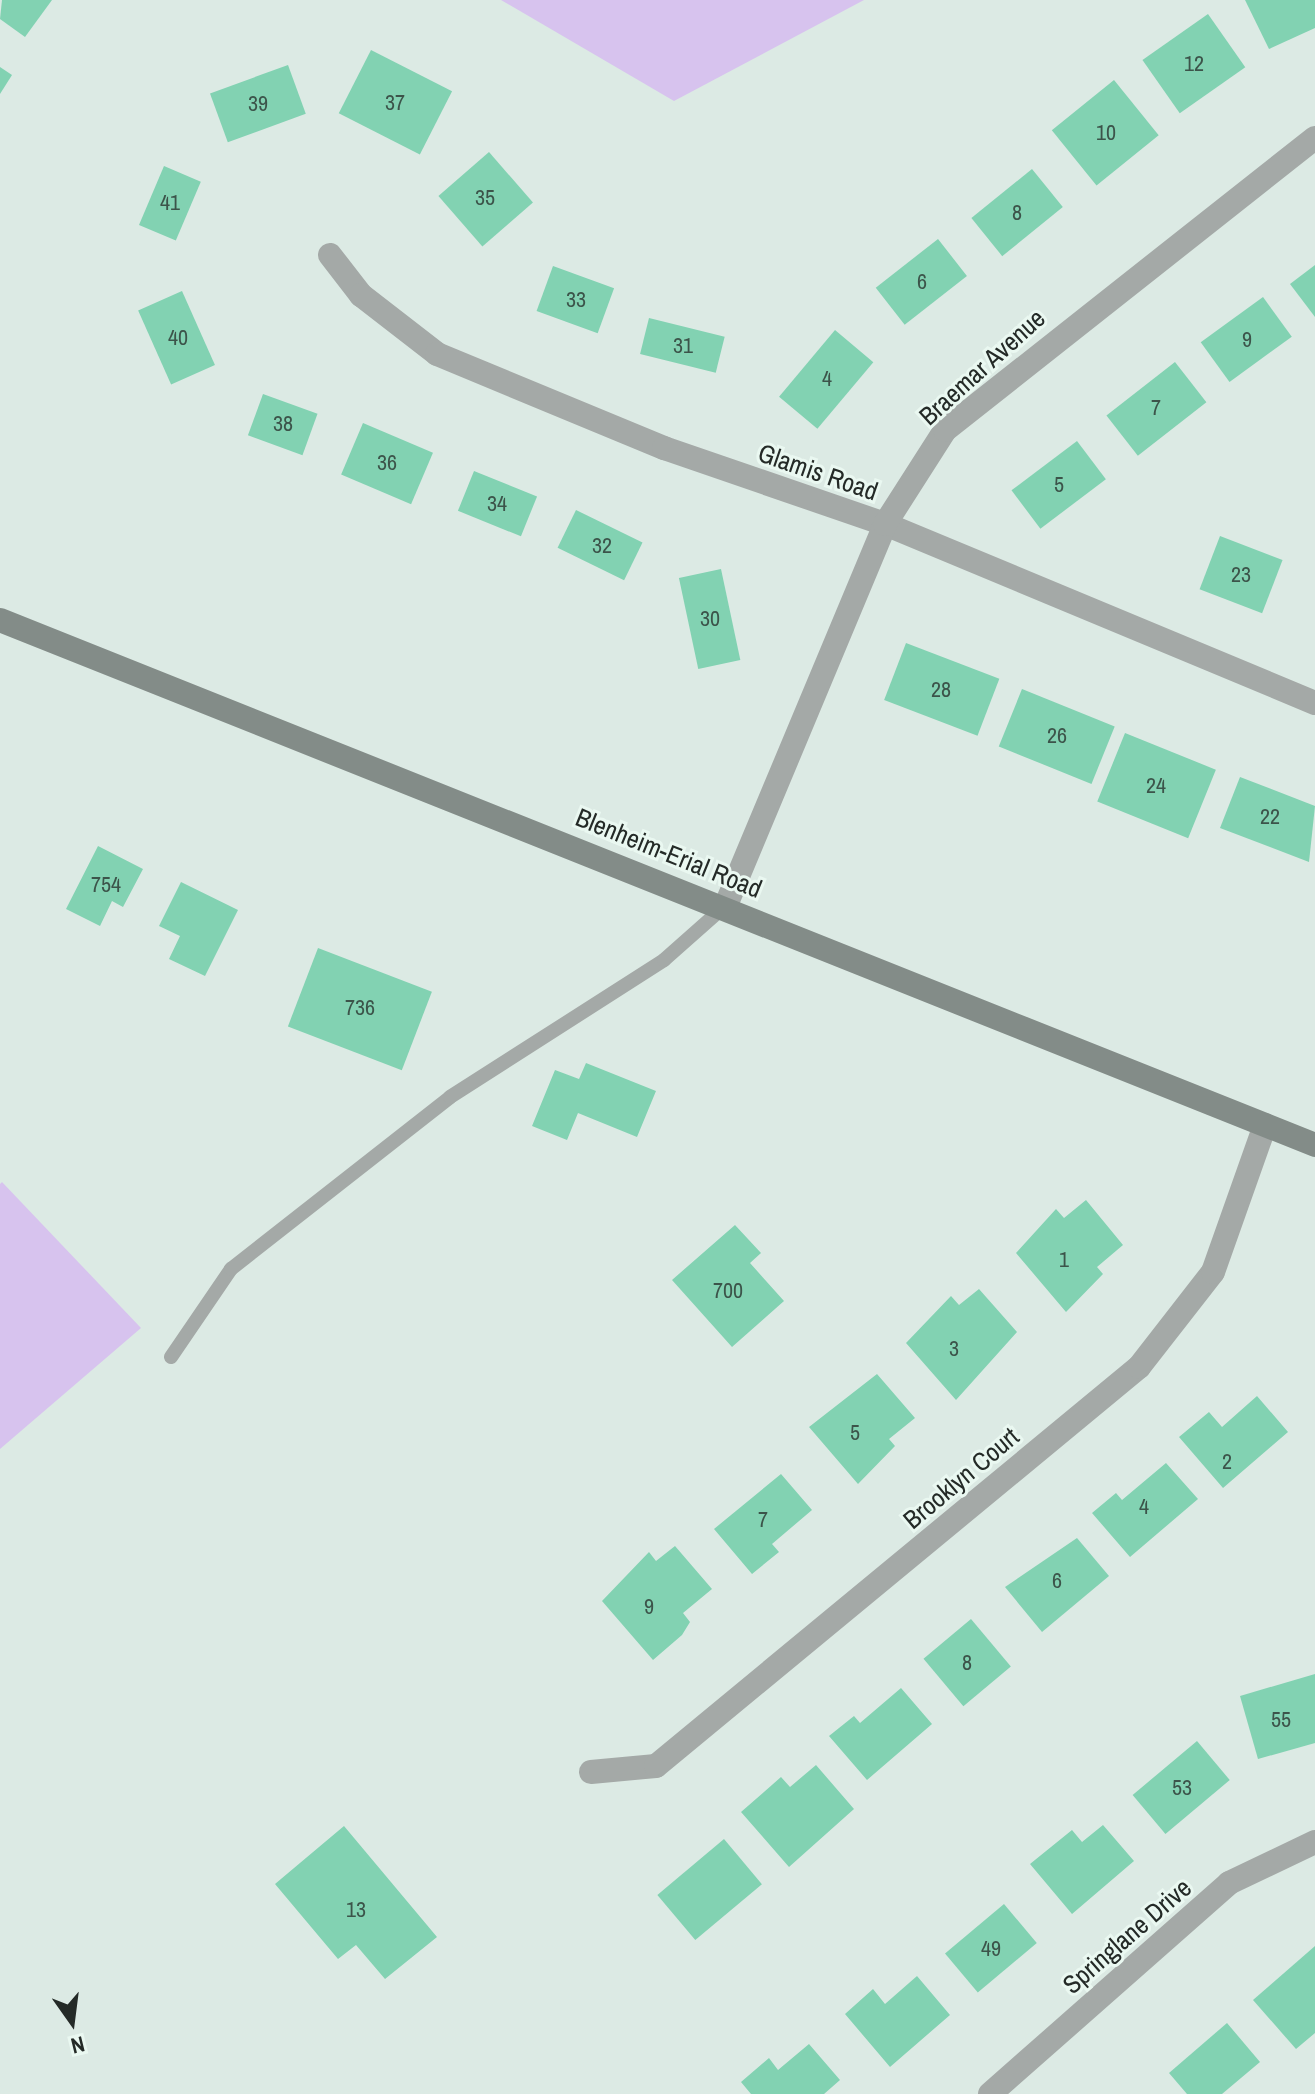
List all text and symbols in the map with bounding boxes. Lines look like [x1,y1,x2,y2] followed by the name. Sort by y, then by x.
[1184,51,1204,77] house number: 12
[385,90,405,116] house number: 37
[248,91,268,117] house number: 39
[1096,120,1116,146] house number: 10
[475,185,495,211] house number: 35
[160,190,180,216] house number: 41
[1012,200,1022,226] house number: 8
[917,269,927,295] house number: 6
[566,287,586,313] house number: 33
[912,302,1052,432] street label: Braemar Avenue
[168,325,188,351] house number: 40
[1242,327,1252,353] house number: 9
[673,333,693,359] house number: 31
[822,366,832,392] house number: 4
[1151,395,1161,421] house number: 7
[273,411,293,437] house number: 38
[754,437,882,507] street label: Glamis Road
[377,450,397,476] house number: 36
[1054,472,1064,498] house number: 5
[487,491,507,517] house number: 34
[592,533,612,559] house number: 32
[1231,562,1251,588] house number: 23
[700,606,720,632] house number: 30
[931,677,951,703] house number: 28
[1047,723,1067,749] house number: 26
[1146,773,1166,799] house number: 24
[571,801,767,905] street label: Blenheim-Erial Road
[1260,804,1280,830] house number: 22
[91,872,121,898] house number: 754
[345,995,375,1021] house number: 736
[1059,1247,1069,1273] house number: 1
[713,1278,743,1304] house number: 700
[949,1336,959,1362] house number: 3
[850,1420,860,1446] house number: 5
[897,1421,1025,1535] street label: Brooklyn Court
[1222,1449,1232,1475] house number: 2
[1139,1494,1149,1520] house number: 4
[758,1507,768,1533] house number: 7
[1052,1568,1062,1594] house number: 6
[644,1594,654,1620] house number: 9
[962,1650,972,1676] house number: 8
[1271,1707,1291,1733] house number: 55
[1172,1775,1192,1801] house number: 53
[1056,1872,1198,2000] street label: Springlane Drive
[346,1897,366,1923] house number: 13
[981,1936,1001,1962] house number: 49
[32,1982,112,2062] north arrow
[68,2029,88,2061] text: N

